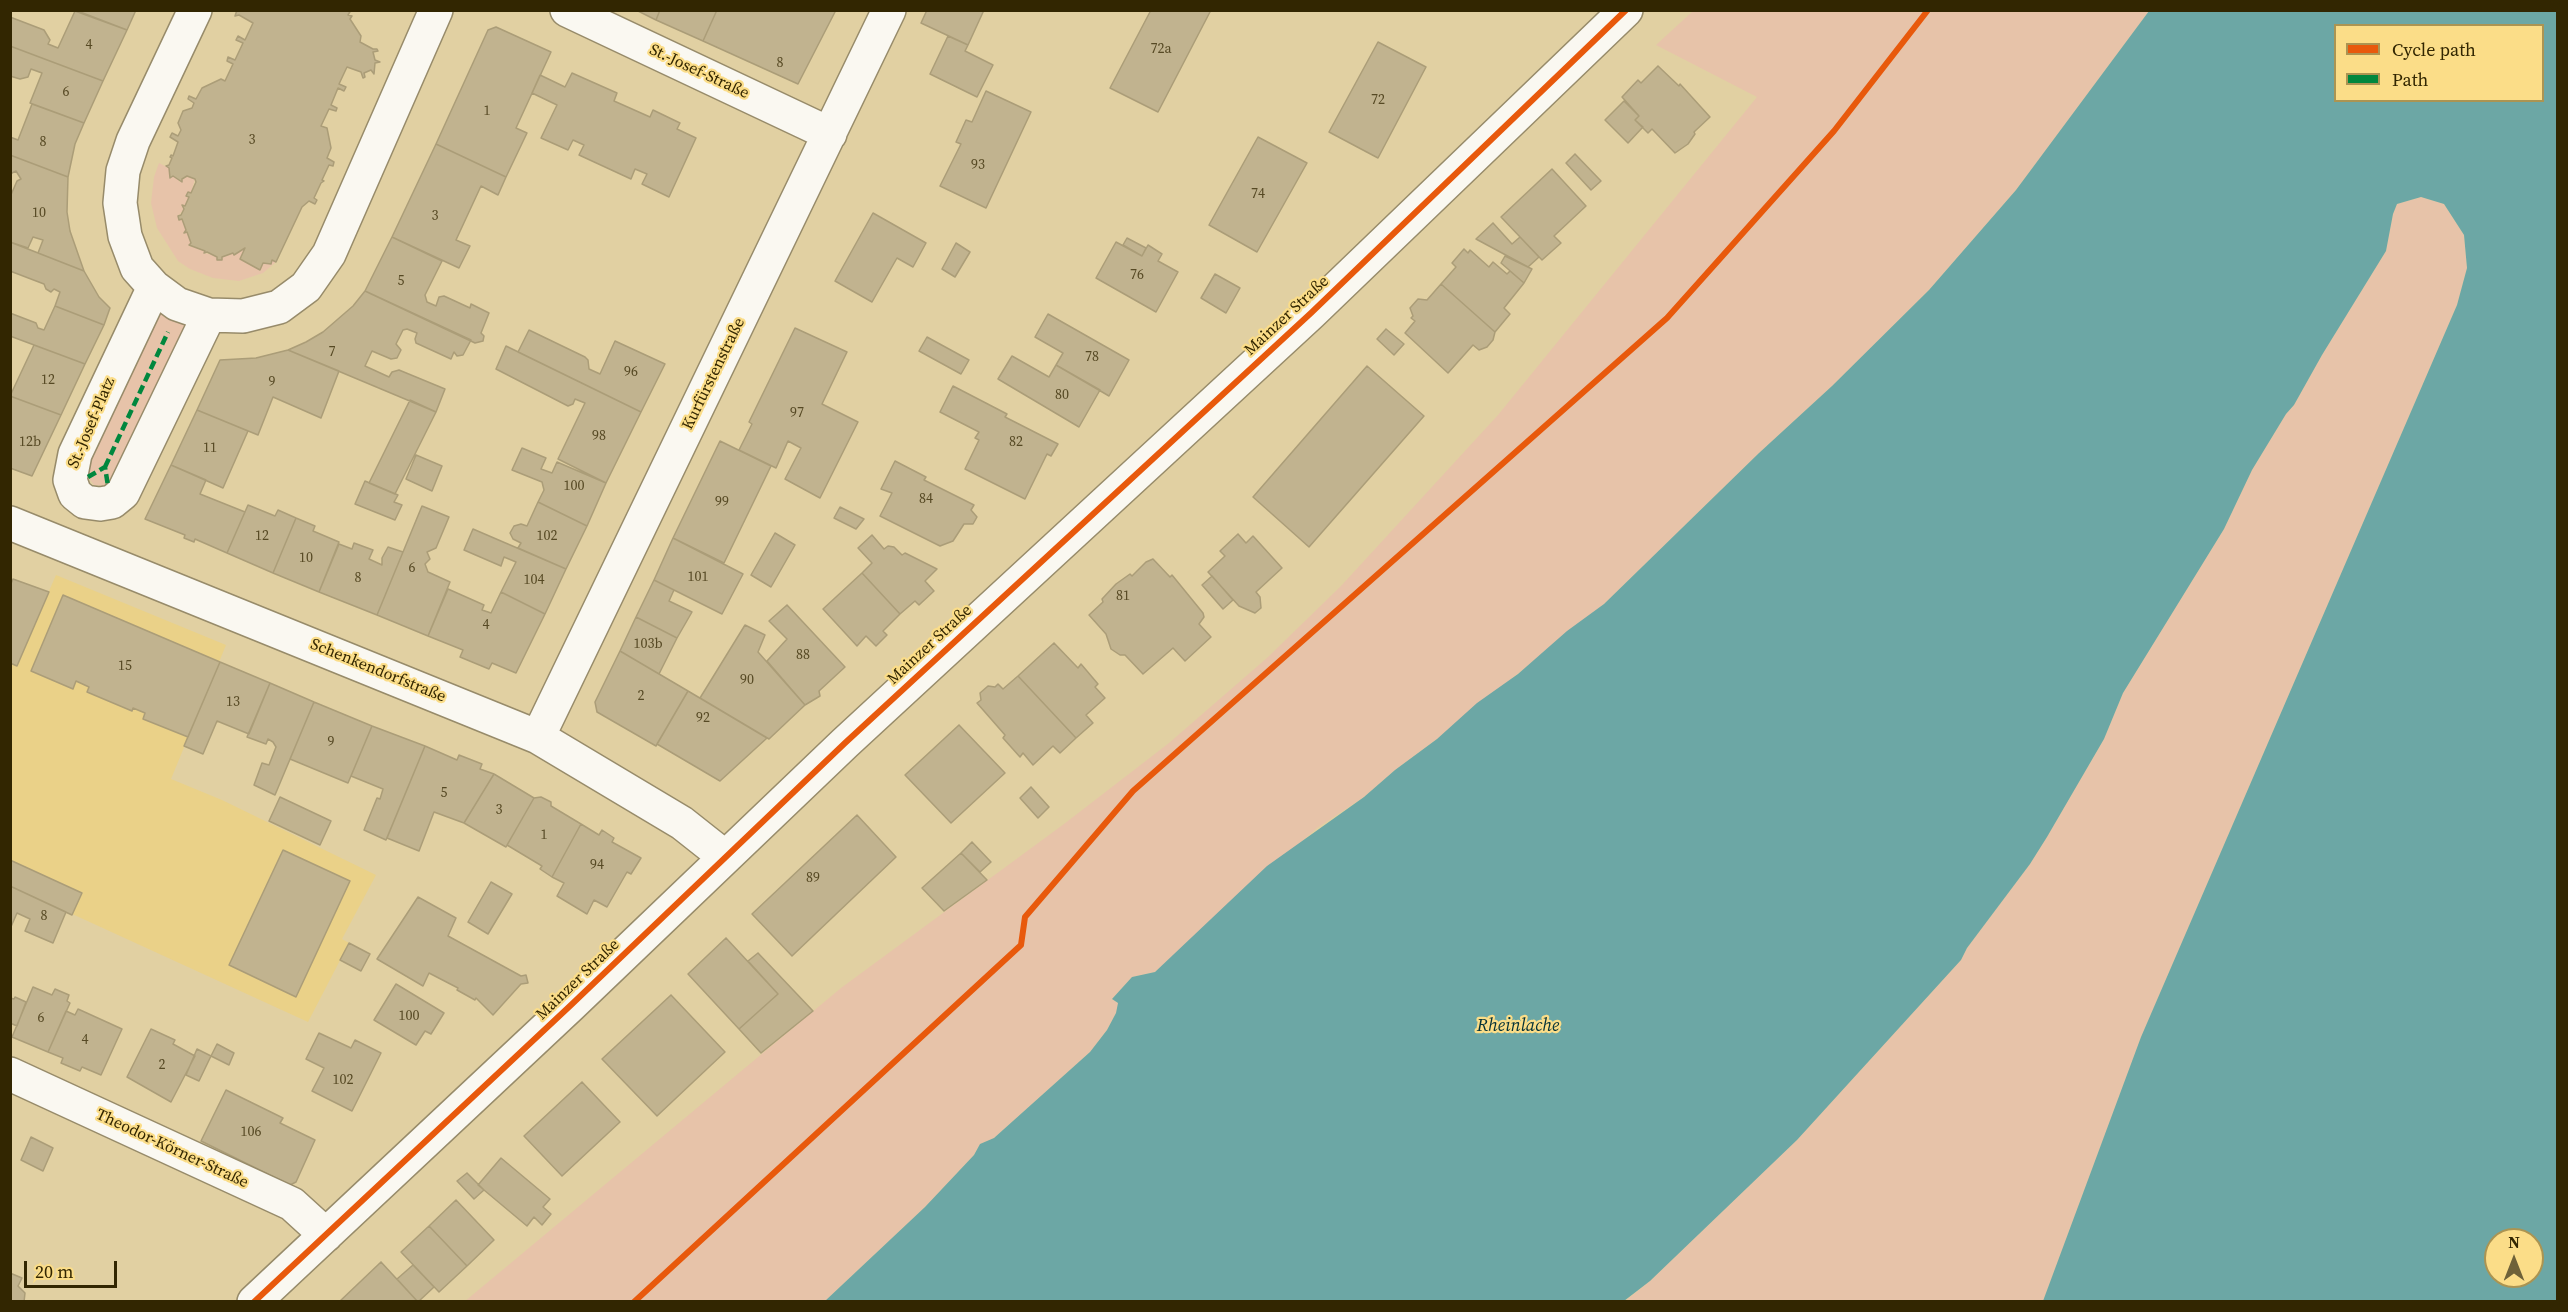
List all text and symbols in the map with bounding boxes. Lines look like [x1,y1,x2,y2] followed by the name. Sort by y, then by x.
[2334,24,2544,102] legend
[86,37,92,53] house number: 4
[2392,37,2476,62] text: Cycle path
[646,41,752,103] street label: St.-Josef-Straße
[1150,41,1172,57] house number: 72a
[777,55,783,71] house number: 8
[2392,67,2428,92] text: Path
[63,84,69,100] house number: 6
[1371,92,1385,108] house number: 72
[484,103,490,119] house number: 1
[249,132,255,148] house number: 3
[40,134,46,150] house number: 8
[971,157,985,173] house number: 93
[1251,186,1265,202] house number: 74
[32,205,46,221] house number: 10
[432,208,438,224] house number: 3
[1130,267,1144,283] house number: 76
[1241,272,1333,360] street label: Mainzer Straße
[398,273,404,289] house number: 5
[679,315,749,433] street label: Kurfürstenstraße
[329,344,335,360] house number: 7
[1085,349,1099,365] house number: 78
[624,364,638,380] house number: 96
[41,372,55,388] house number: 12
[269,374,275,390] house number: 9
[64,375,120,471] street label: St.-Josef-Platz
[1055,387,1069,403] house number: 80
[790,405,804,421] house number: 97
[592,428,606,444] house number: 98
[19,434,41,450] house number: 12b
[1009,434,1023,450] house number: 82
[203,440,217,456] house number: 11
[564,478,584,494] house number: 100
[919,491,933,507] house number: 84
[715,494,729,510] house number: 99
[255,528,269,544] house number: 12
[537,528,557,544] house number: 102
[299,550,313,566] house number: 10
[409,560,415,576] house number: 6
[688,569,708,585] house number: 101
[355,570,361,586] house number: 8
[524,572,544,588] house number: 104
[1116,588,1130,604] house number: 81
[884,601,976,689] street label: Mainzer Straße
[483,617,489,633] house number: 4
[307,635,449,707] street label: Schenkendorfstraße
[633,636,663,652] house number: 103b
[796,647,810,663] house number: 88
[118,658,132,674] house number: 15
[740,672,754,688] house number: 90
[638,688,644,704] house number: 2
[226,694,240,710] house number: 13
[696,710,710,726] house number: 92
[328,734,334,750] house number: 9
[441,785,447,801] house number: 5
[496,802,502,818] house number: 3
[541,827,547,843] house number: 1
[590,857,604,873] house number: 94
[806,870,820,886] house number: 89
[41,908,47,924] house number: 8
[532,935,624,1025] street label: Mainzer Straße
[399,1008,419,1024] house number: 100
[38,1010,44,1026] house number: 6
[1477,1015,1559,1037] water label: Rheinlache
[82,1032,88,1048] house number: 4
[159,1057,165,1073] house number: 2
[333,1072,353,1088] house number: 102
[93,1105,251,1193] street label: Theodor-Körner-Straße
[241,1124,261,1140] house number: 106
[2484,1228,2544,1288] north arrow
[2508,1231,2520,1253] text: N
[27,1249,120,1287] scale bar
[35,1259,73,1284] text: 20 m

